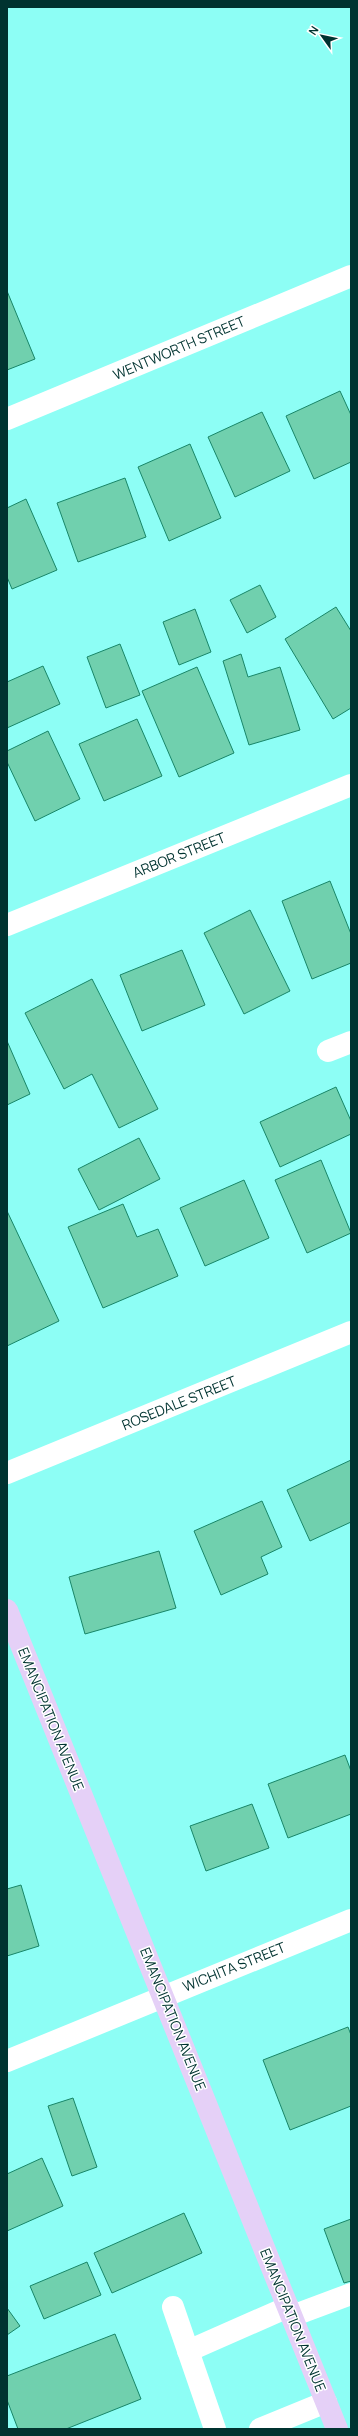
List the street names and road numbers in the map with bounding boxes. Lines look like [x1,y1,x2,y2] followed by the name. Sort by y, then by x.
[110,311,248,384] street label: WENTWORTH STREET
[130,827,228,882] street label: ARBOR STREET
[119,1371,239,1434] street label: ROSEDALE STREET
[14,1644,89,1793] street label: EMANCIPATION AVENUE
[180,1937,289,1996] street label: WICHITA STREET
[136,1944,211,2093] street label: EMANCIPATION AVENUE
[256,2245,331,2394] street label: EMANCIPATION AVENUE

